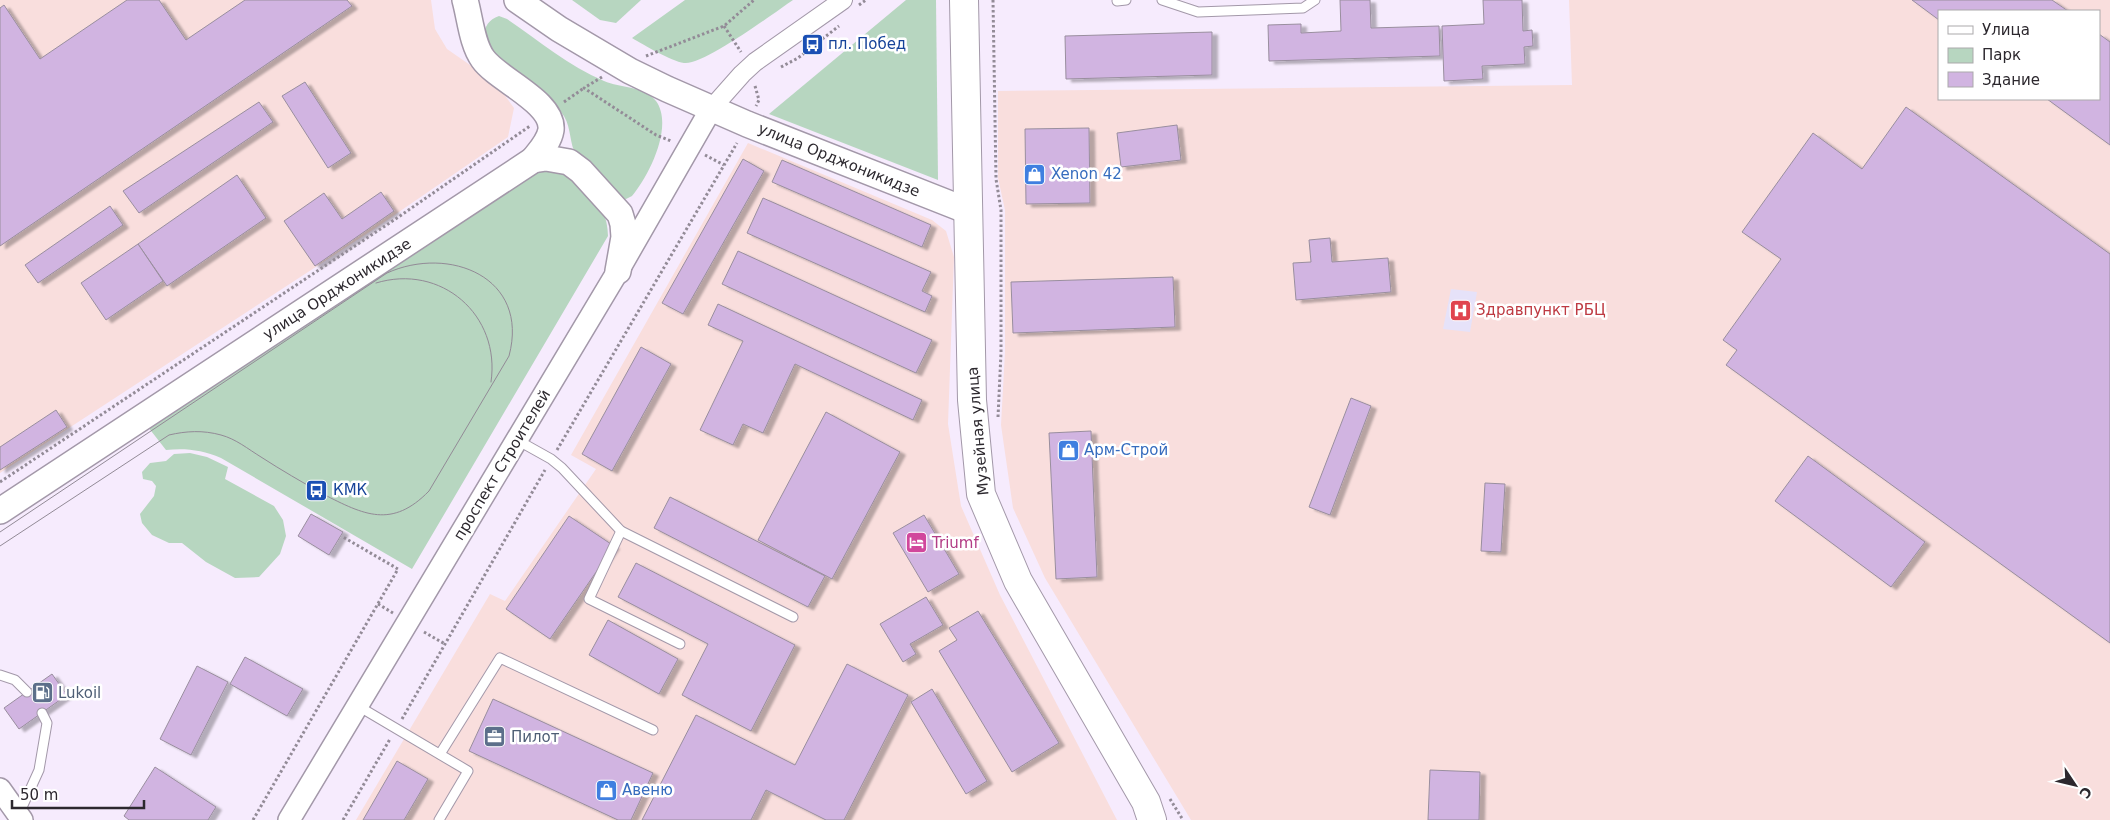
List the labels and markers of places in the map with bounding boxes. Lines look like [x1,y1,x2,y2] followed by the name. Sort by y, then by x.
[800,32,824,56] bus stop icon: пл. Побед
[828,35,906,53] place label: пл. Побед
[1023,162,1047,186] shop icon: Xenon 42
[1051,165,1122,183] place label: Xenon 42
[1448,298,1472,322] hospital icon: Здравпункт РБЦ
[1476,301,1606,319] place label: Здравпункт РБЦ
[1056,438,1080,462] shop icon: Арм-Строй
[1084,441,1168,459] place label: Арм-Строй
[305,478,329,502] bus stop icon: КМК
[333,481,368,499] place label: КМК
[904,531,928,555] hotel icon: Triumf
[931,534,979,552] place label: Triumf
[30,681,54,705] fuel station icon: Lukoil
[58,684,101,702] place label: Lukoil
[483,725,507,749] office icon: Пилот
[511,728,560,746] place label: Пилот
[594,778,618,802] shop icon: Авеню
[622,781,673,799] place label: Авеню

